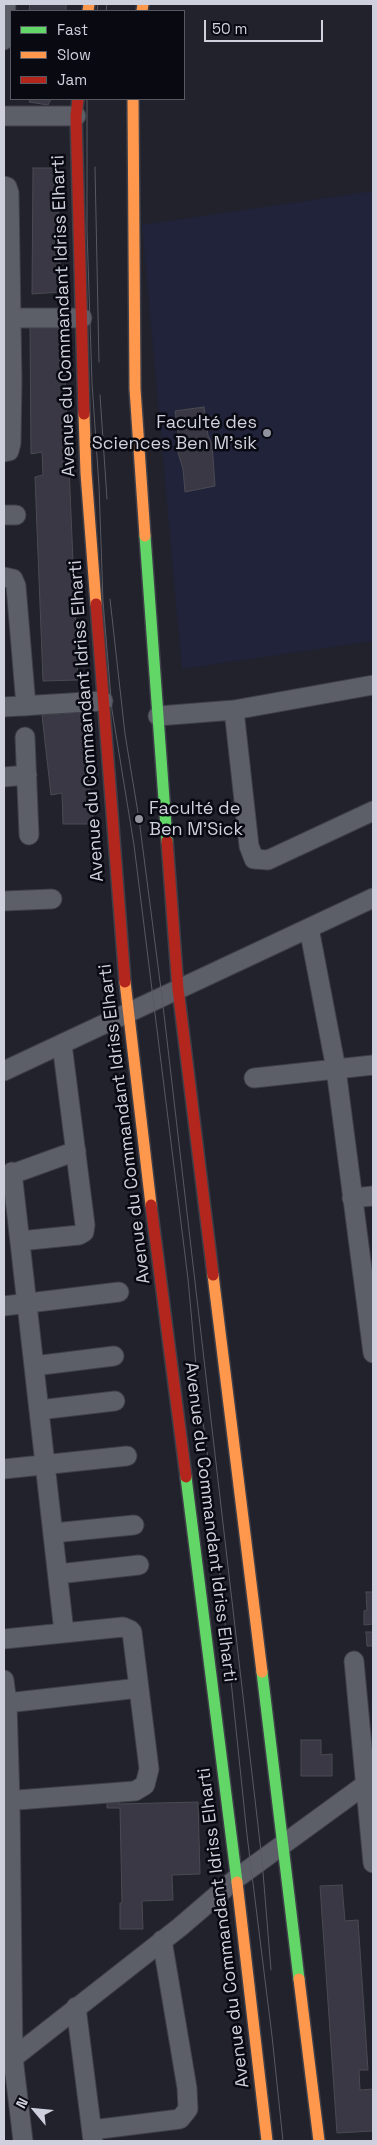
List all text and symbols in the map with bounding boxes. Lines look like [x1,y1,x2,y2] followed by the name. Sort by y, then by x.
[10,10,185,100] legend
[207,10,326,42] scale bar
[212,19,247,38] text: 50 m
[57,20,88,39] text: Fast
[57,45,91,64] text: Slow
[57,70,87,89] text: Jam
[48,155,80,477] street label: Avenue du Commandant Idriss Elharti
[92,412,257,454] place label: Faculté des Sciences Ben M'sik
[261,427,273,439] marker: Faculté des Sciences Ben M'sik
[65,560,109,882] street label: Avenue du Commandant Idriss Elharti
[149,798,243,841] place label: Faculté de Ben M'Sick
[133,813,145,825] marker: Faculté de Ben M'Sick
[95,963,155,1285] street label: Avenue du Commandant Idriss Elharti
[180,1361,240,1683] street label: Avenue du Commandant Idriss Elharti
[194,1767,254,2089] street label: Avenue du Commandant Idriss Elharti
[10,2085,60,2135] north arrow
[12,2095,32,2111] text: N

